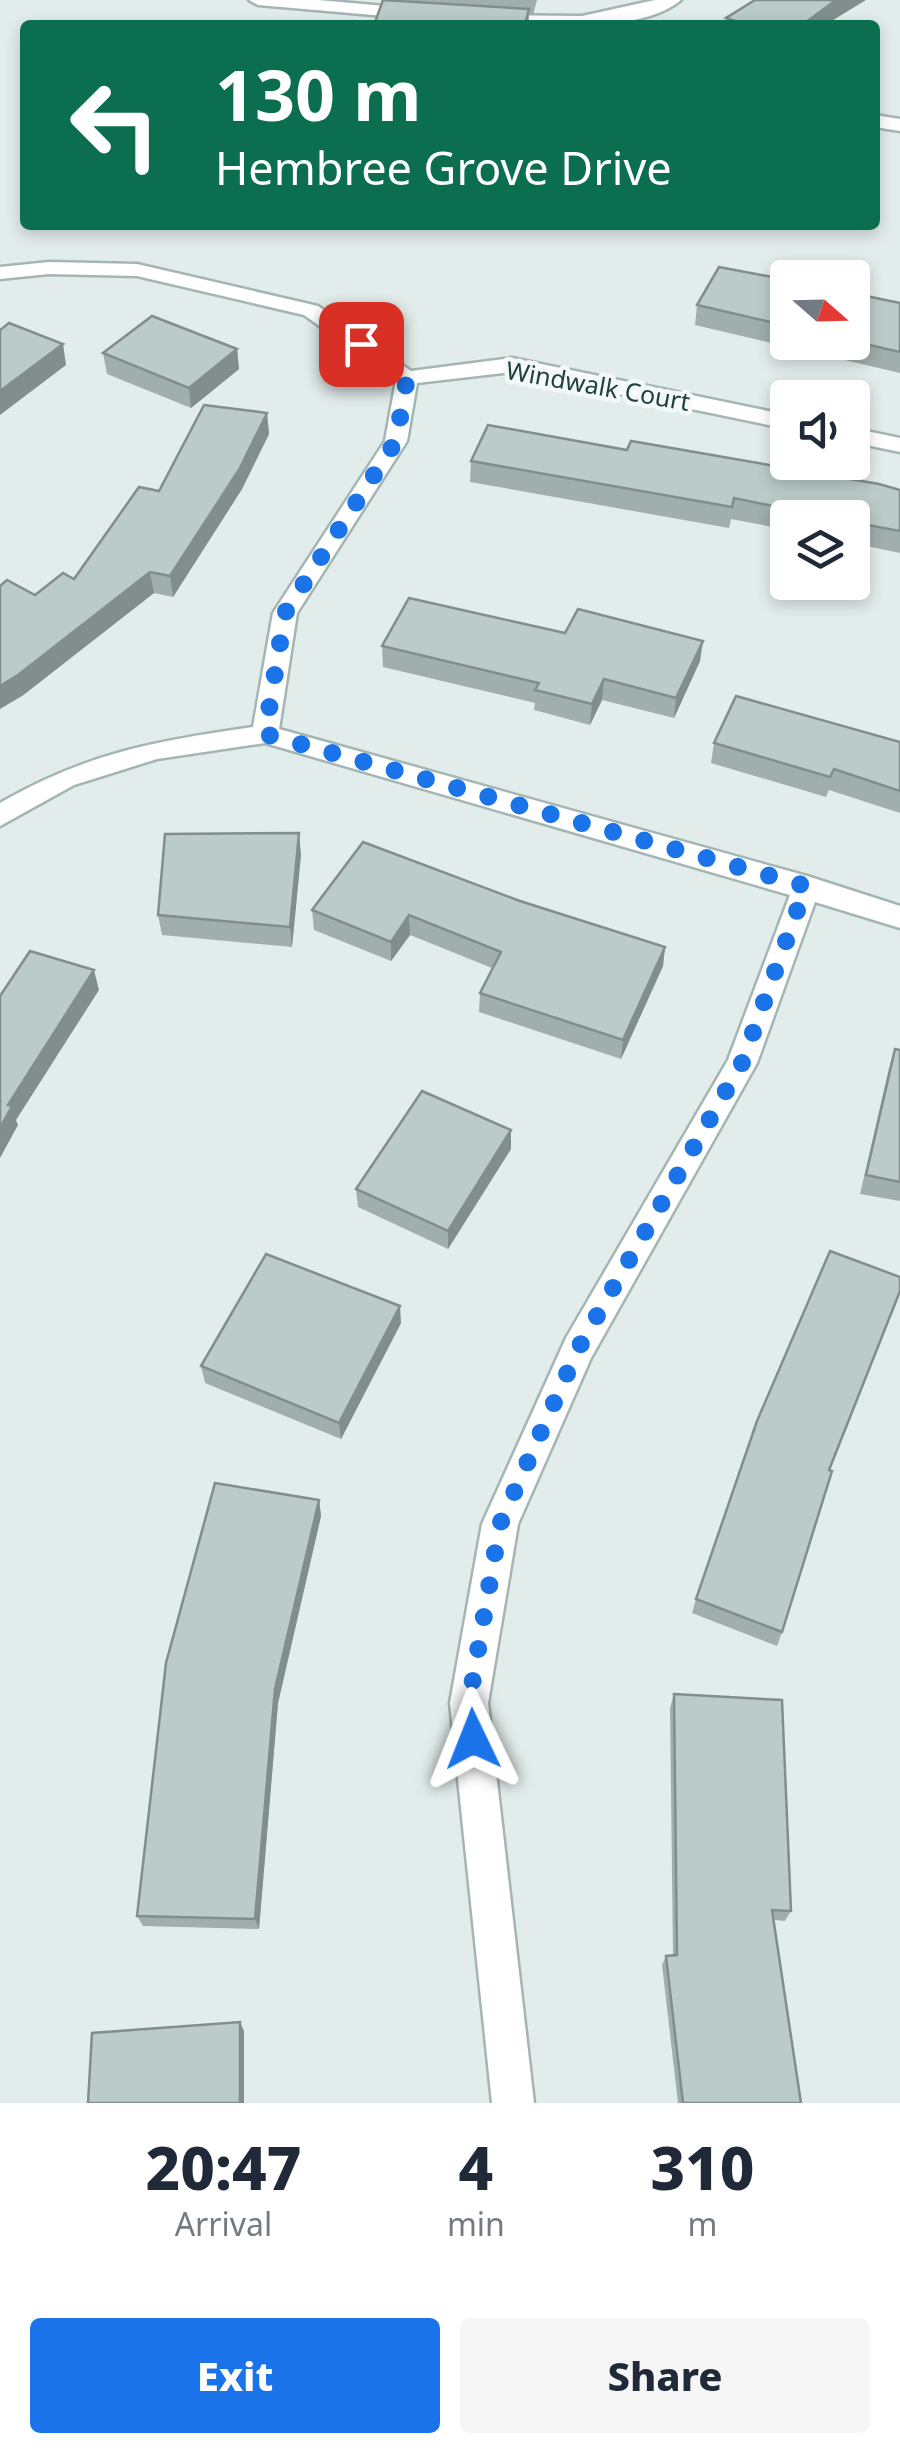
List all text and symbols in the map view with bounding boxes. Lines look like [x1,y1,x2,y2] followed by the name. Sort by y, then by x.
[215,46,422,142] text: 130 m
[50,60,180,190] icon: left
[215,137,672,198] text: Hembree Grove Drive
[770,260,870,360] north arrow
[770,260,870,600] map controls
[319,302,404,387] pin
[334,317,389,372] icon: arrive
[504,352,693,418] street label: Windwalk Court
[770,380,870,480] button: sound
[770,500,870,600] button: layers
[421,1687,525,1791] position arrow
[146,2126,301,2208] text: 20:47
[459,2126,493,2208] text: 4
[650,2126,754,2208] text: 310
[175,2202,272,2245] text: Arrival
[447,2202,505,2245] text: min
[687,2202,717,2245] text: m
[30,2318,440,2433] button: Exit
[460,2318,870,2433] button: Share

